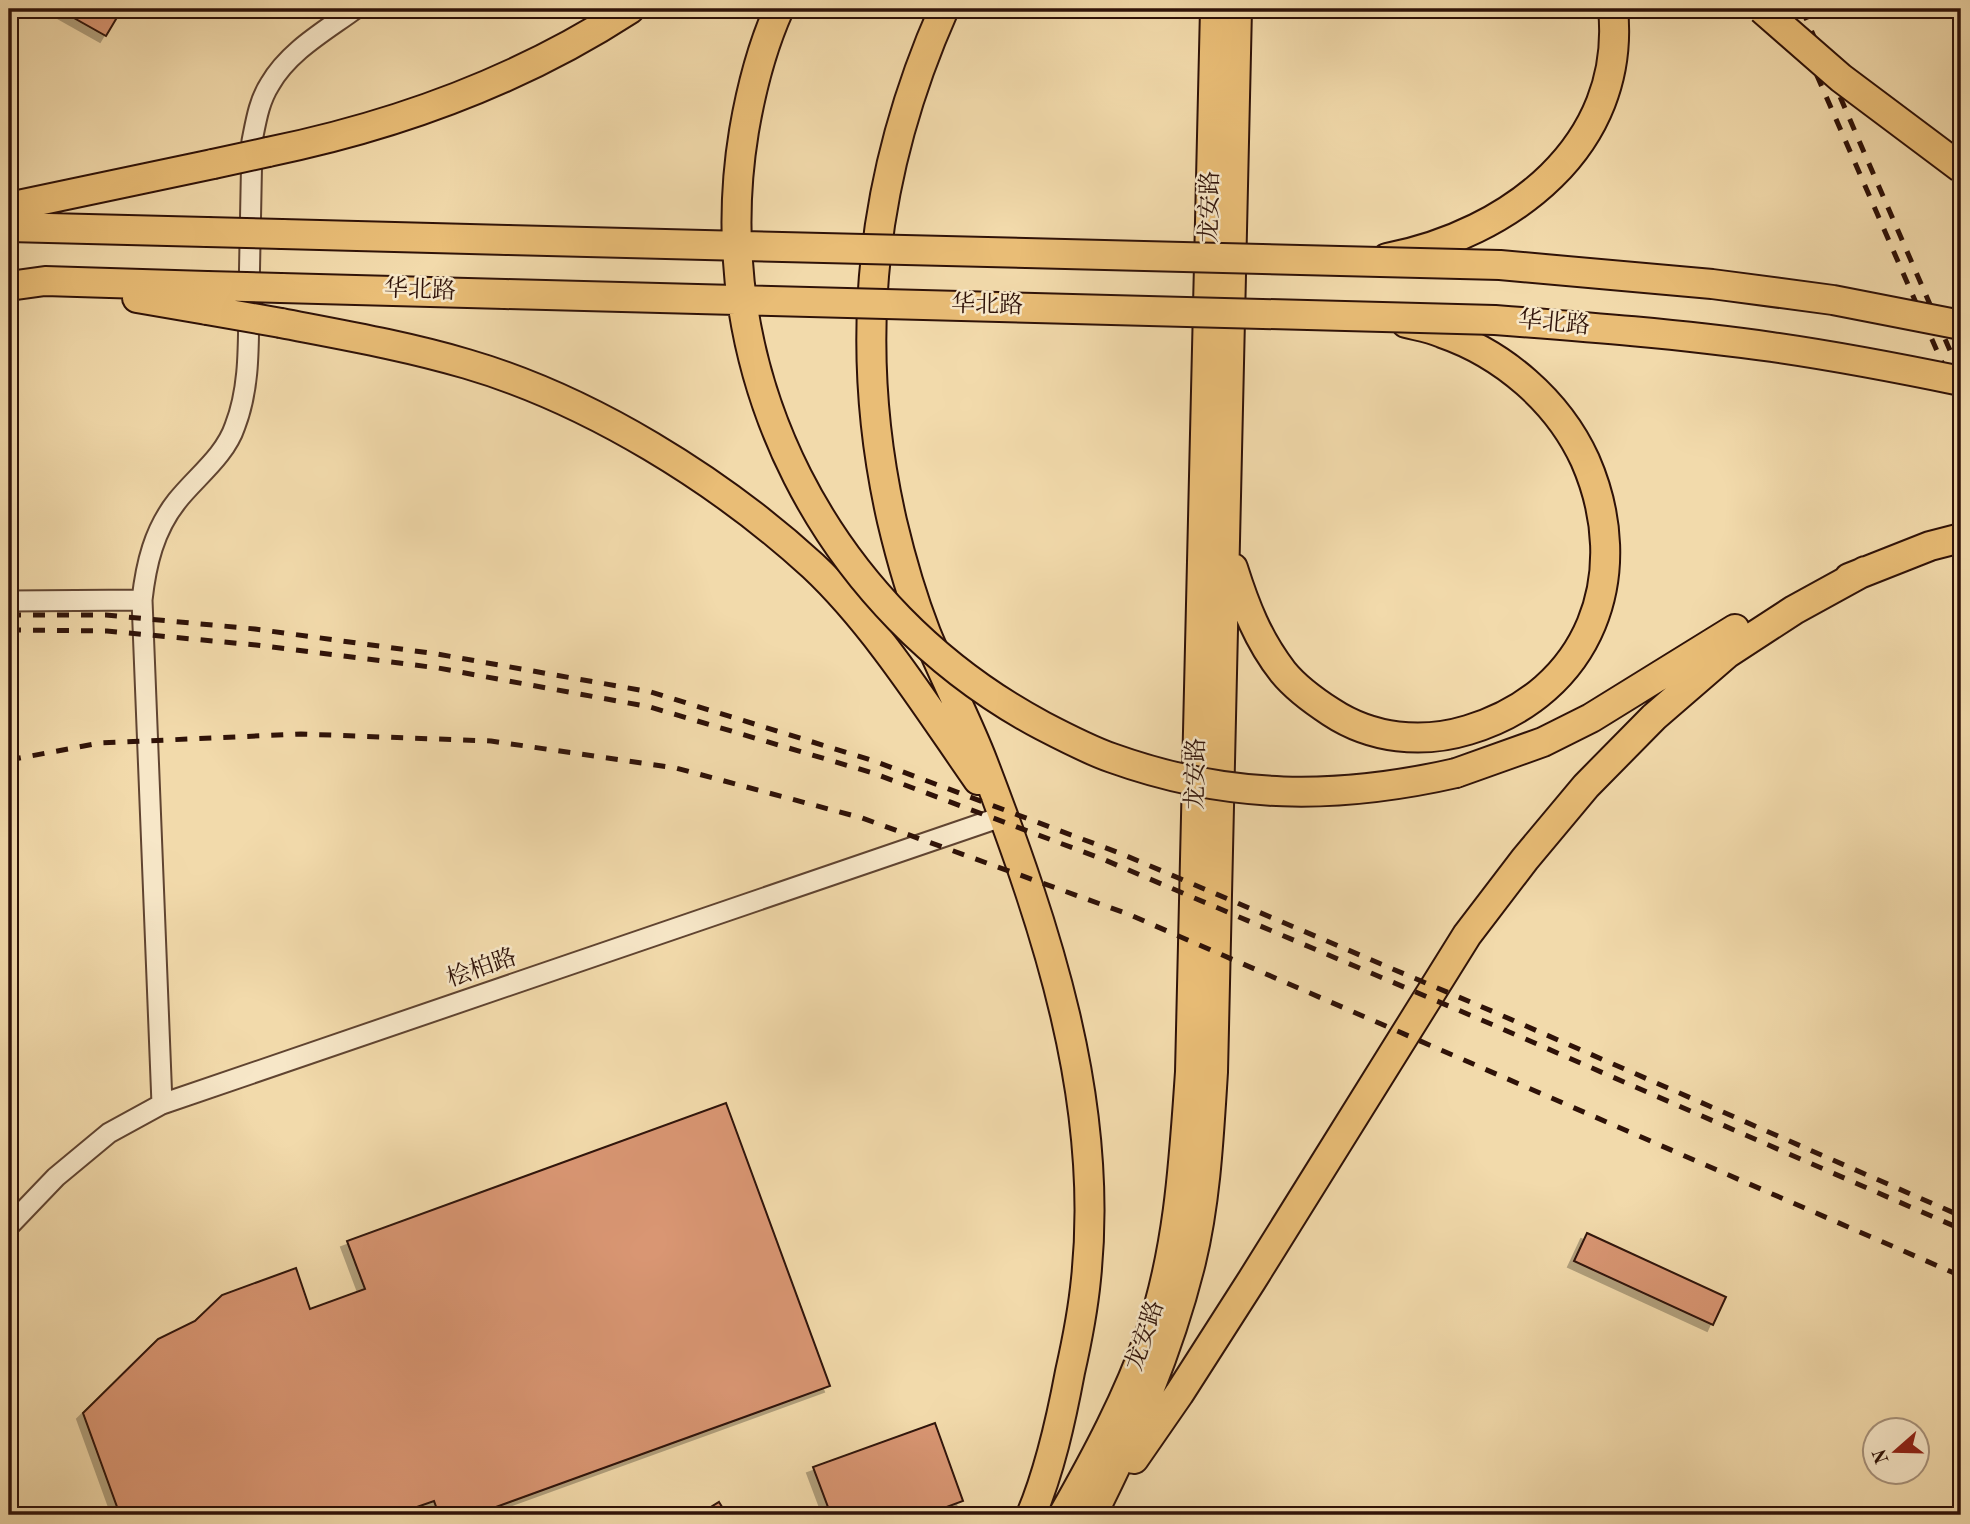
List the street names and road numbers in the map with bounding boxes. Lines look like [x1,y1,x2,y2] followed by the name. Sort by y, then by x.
[1195,171,1224,243] street label: 龙安路
[384,275,457,304] street label: 华北路
[951,290,1023,319] street label: 华北路
[1517,306,1591,339] street label: 华北路
[1181,738,1210,810] street label: 龙安路
[443,943,520,992] street label: 桧柏路
[1120,1297,1169,1374] street label: 龙安路

